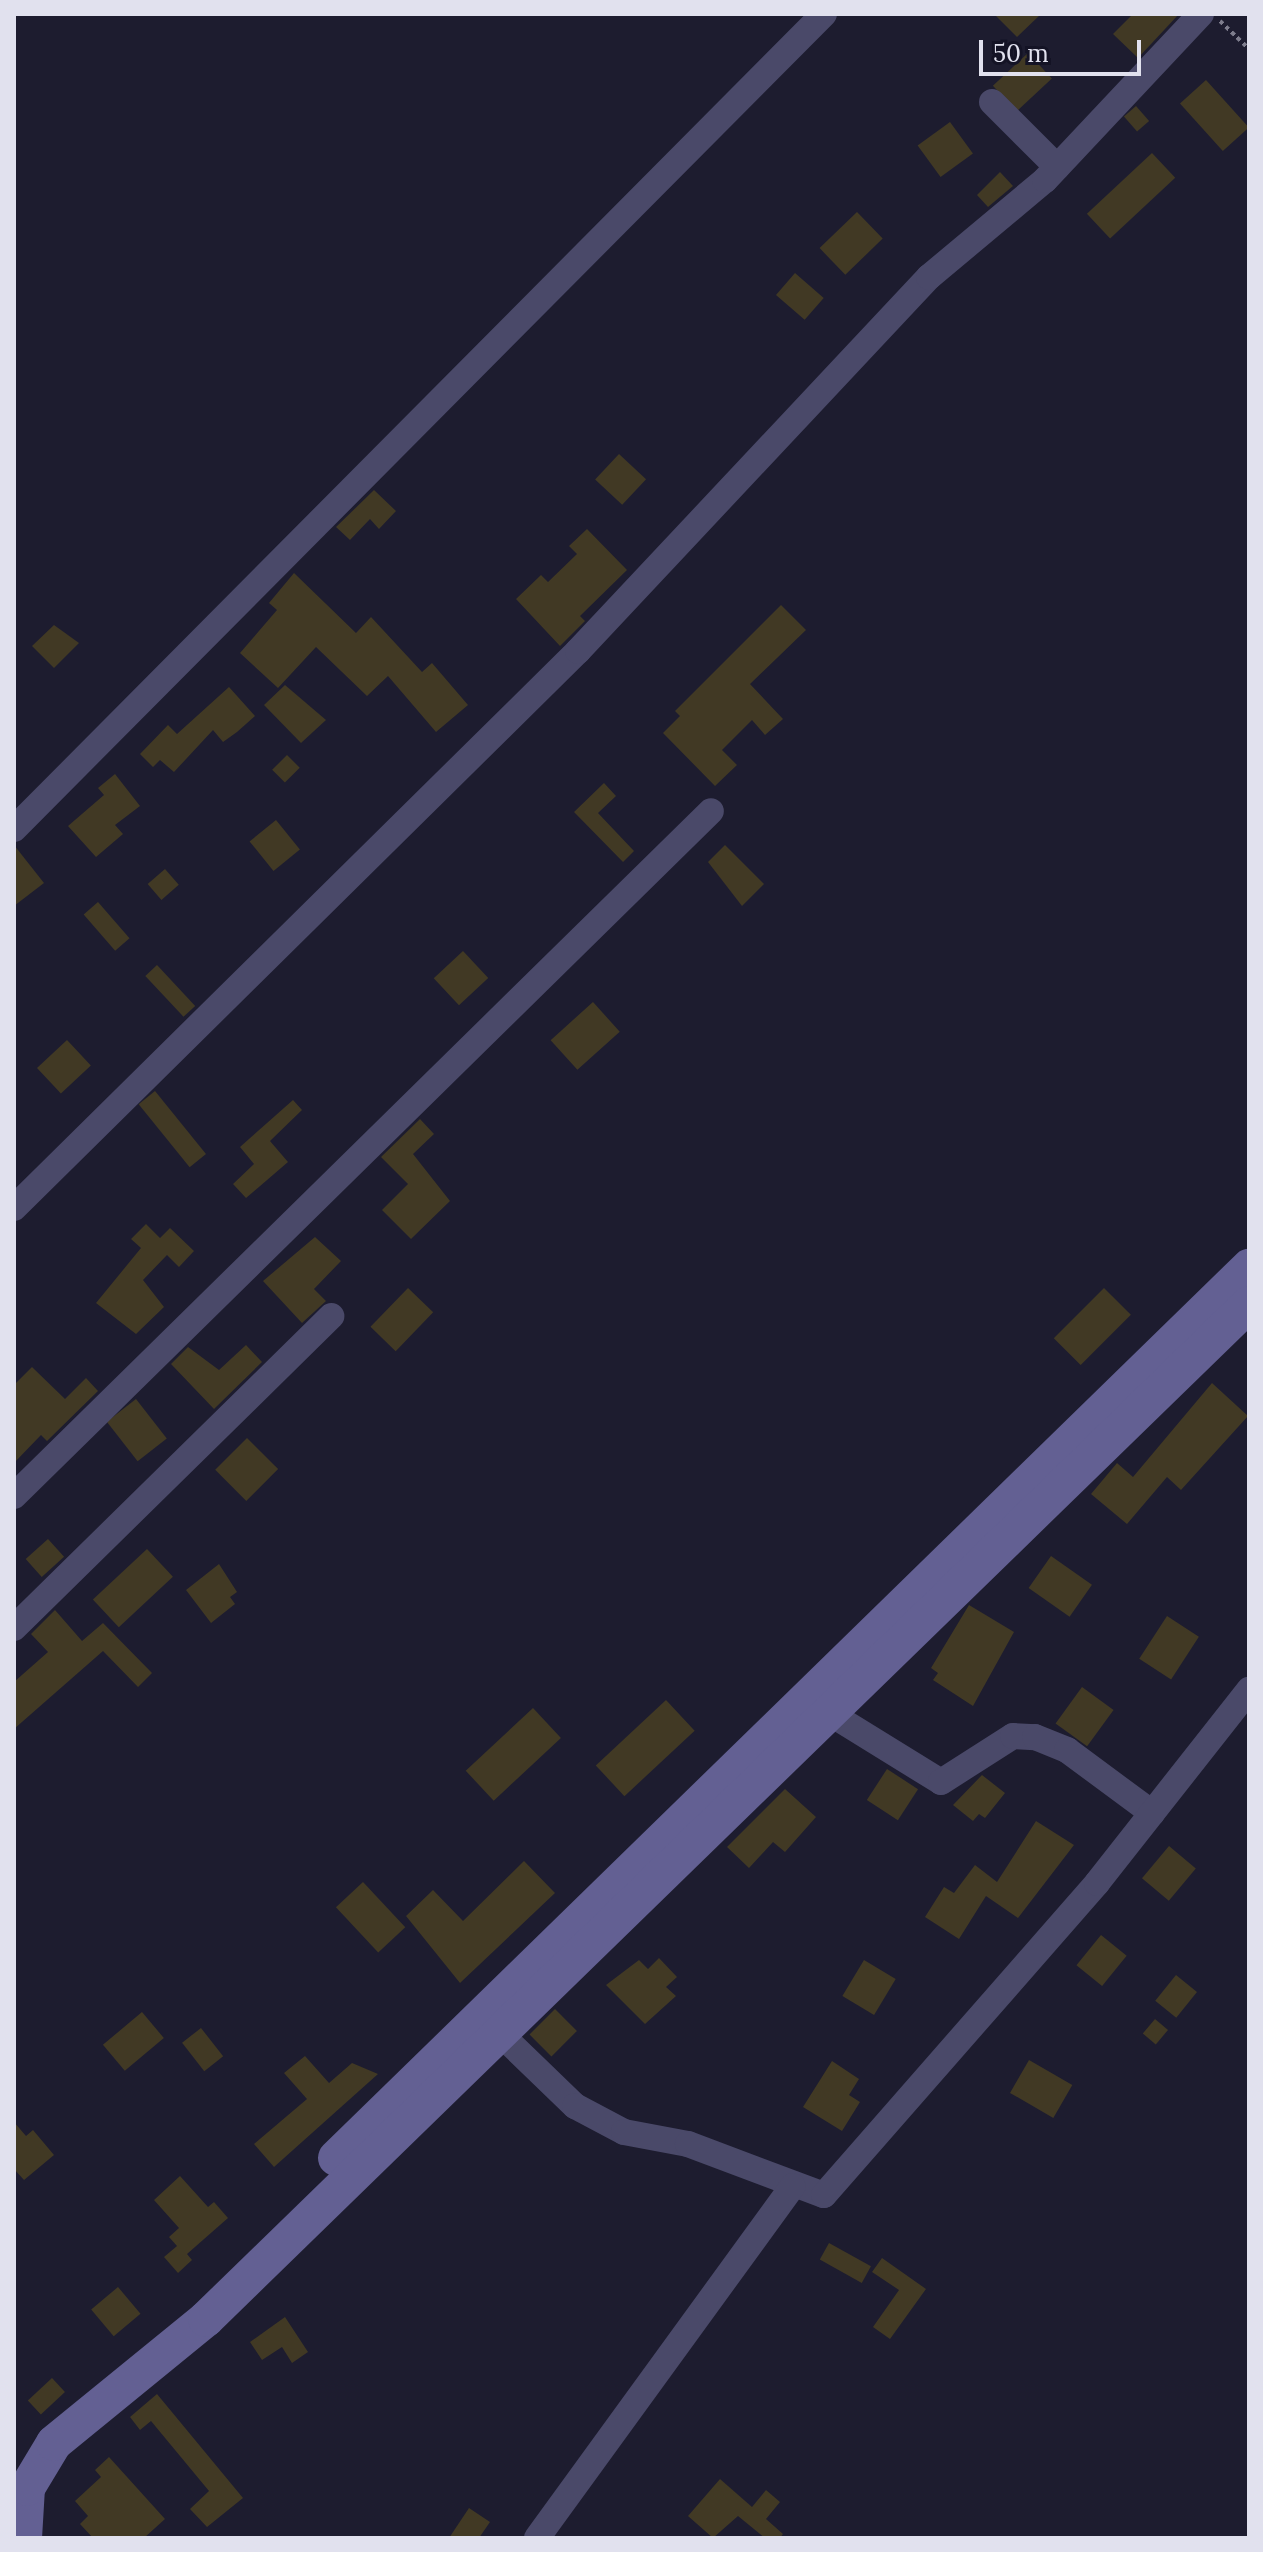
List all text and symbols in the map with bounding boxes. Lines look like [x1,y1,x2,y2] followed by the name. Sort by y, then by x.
[983,24,1145,74] scale bar
[993,38,1049,69] text: 50 m

